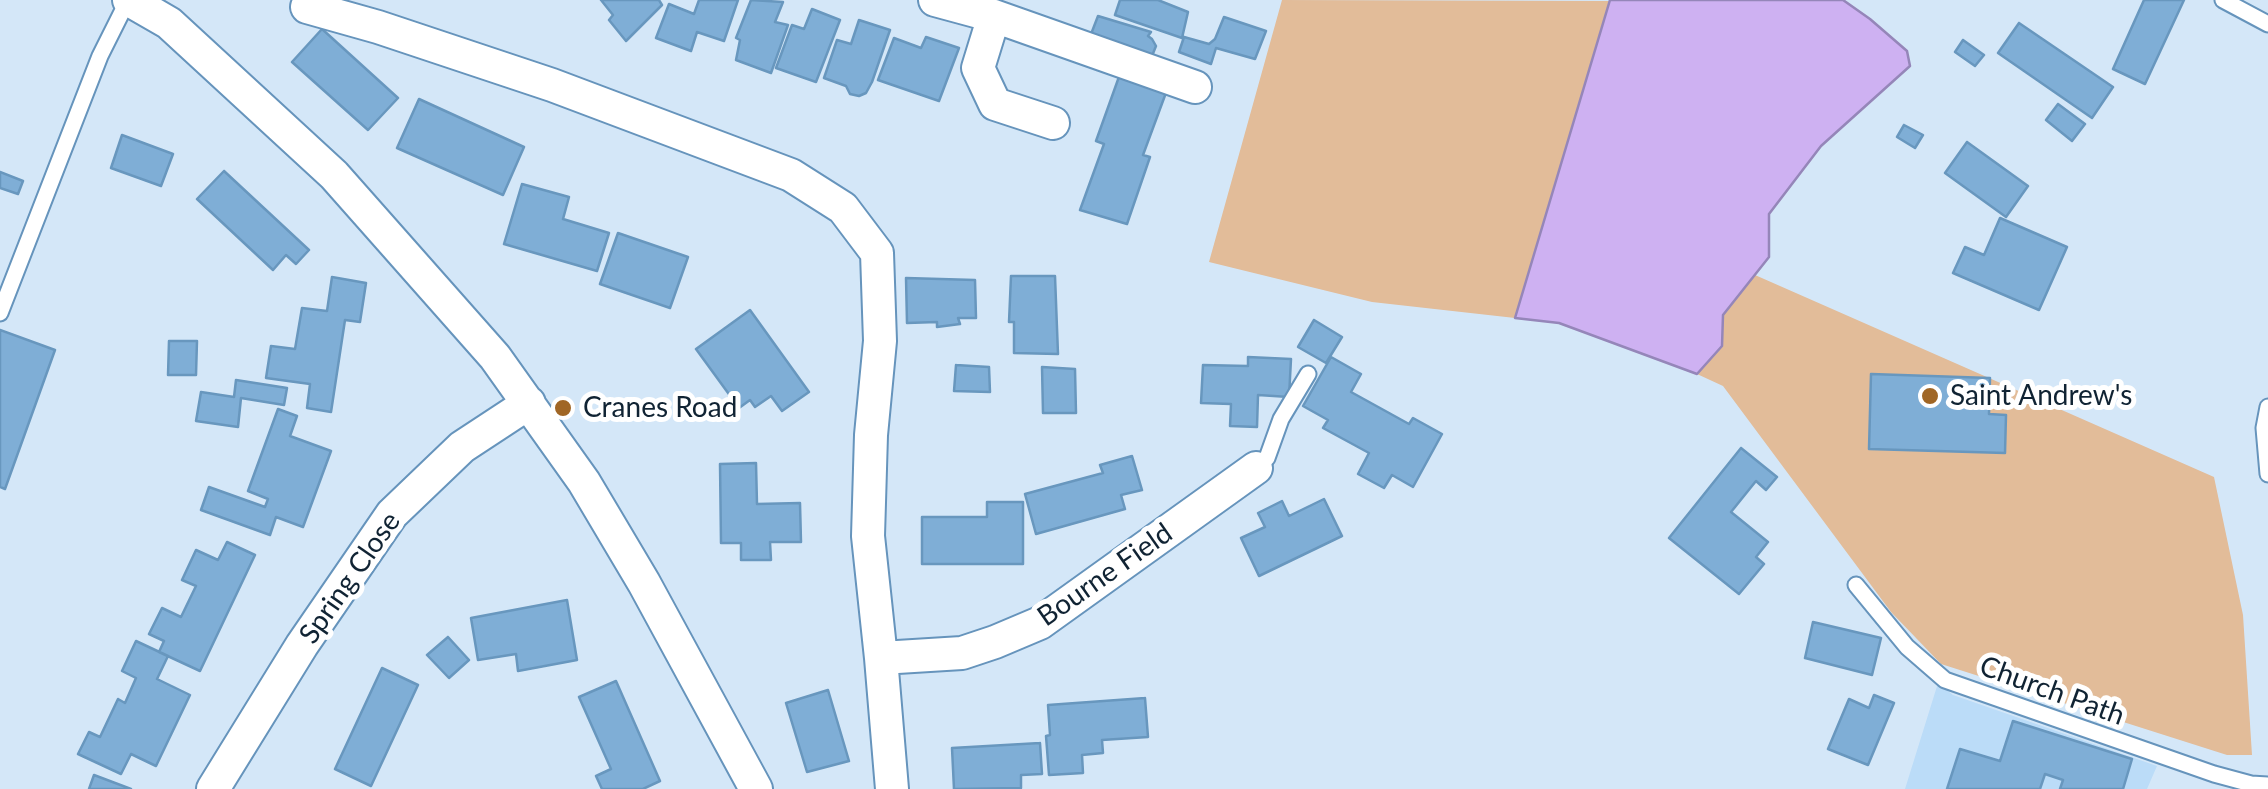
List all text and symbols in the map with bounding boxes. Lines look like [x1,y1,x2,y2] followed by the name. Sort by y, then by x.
[1950,379,2132,413] place label: Saint Andrew's
[1919,385,1941,407] marker: Saint Andrew's
[583,391,737,425] place label: Cranes Road
[552,397,574,419] marker: Cranes Road
[292,506,408,650] street label: Spring Close
[1031,516,1179,634] street label: Bourne Field
[1975,649,2129,733] street label: Church Path

